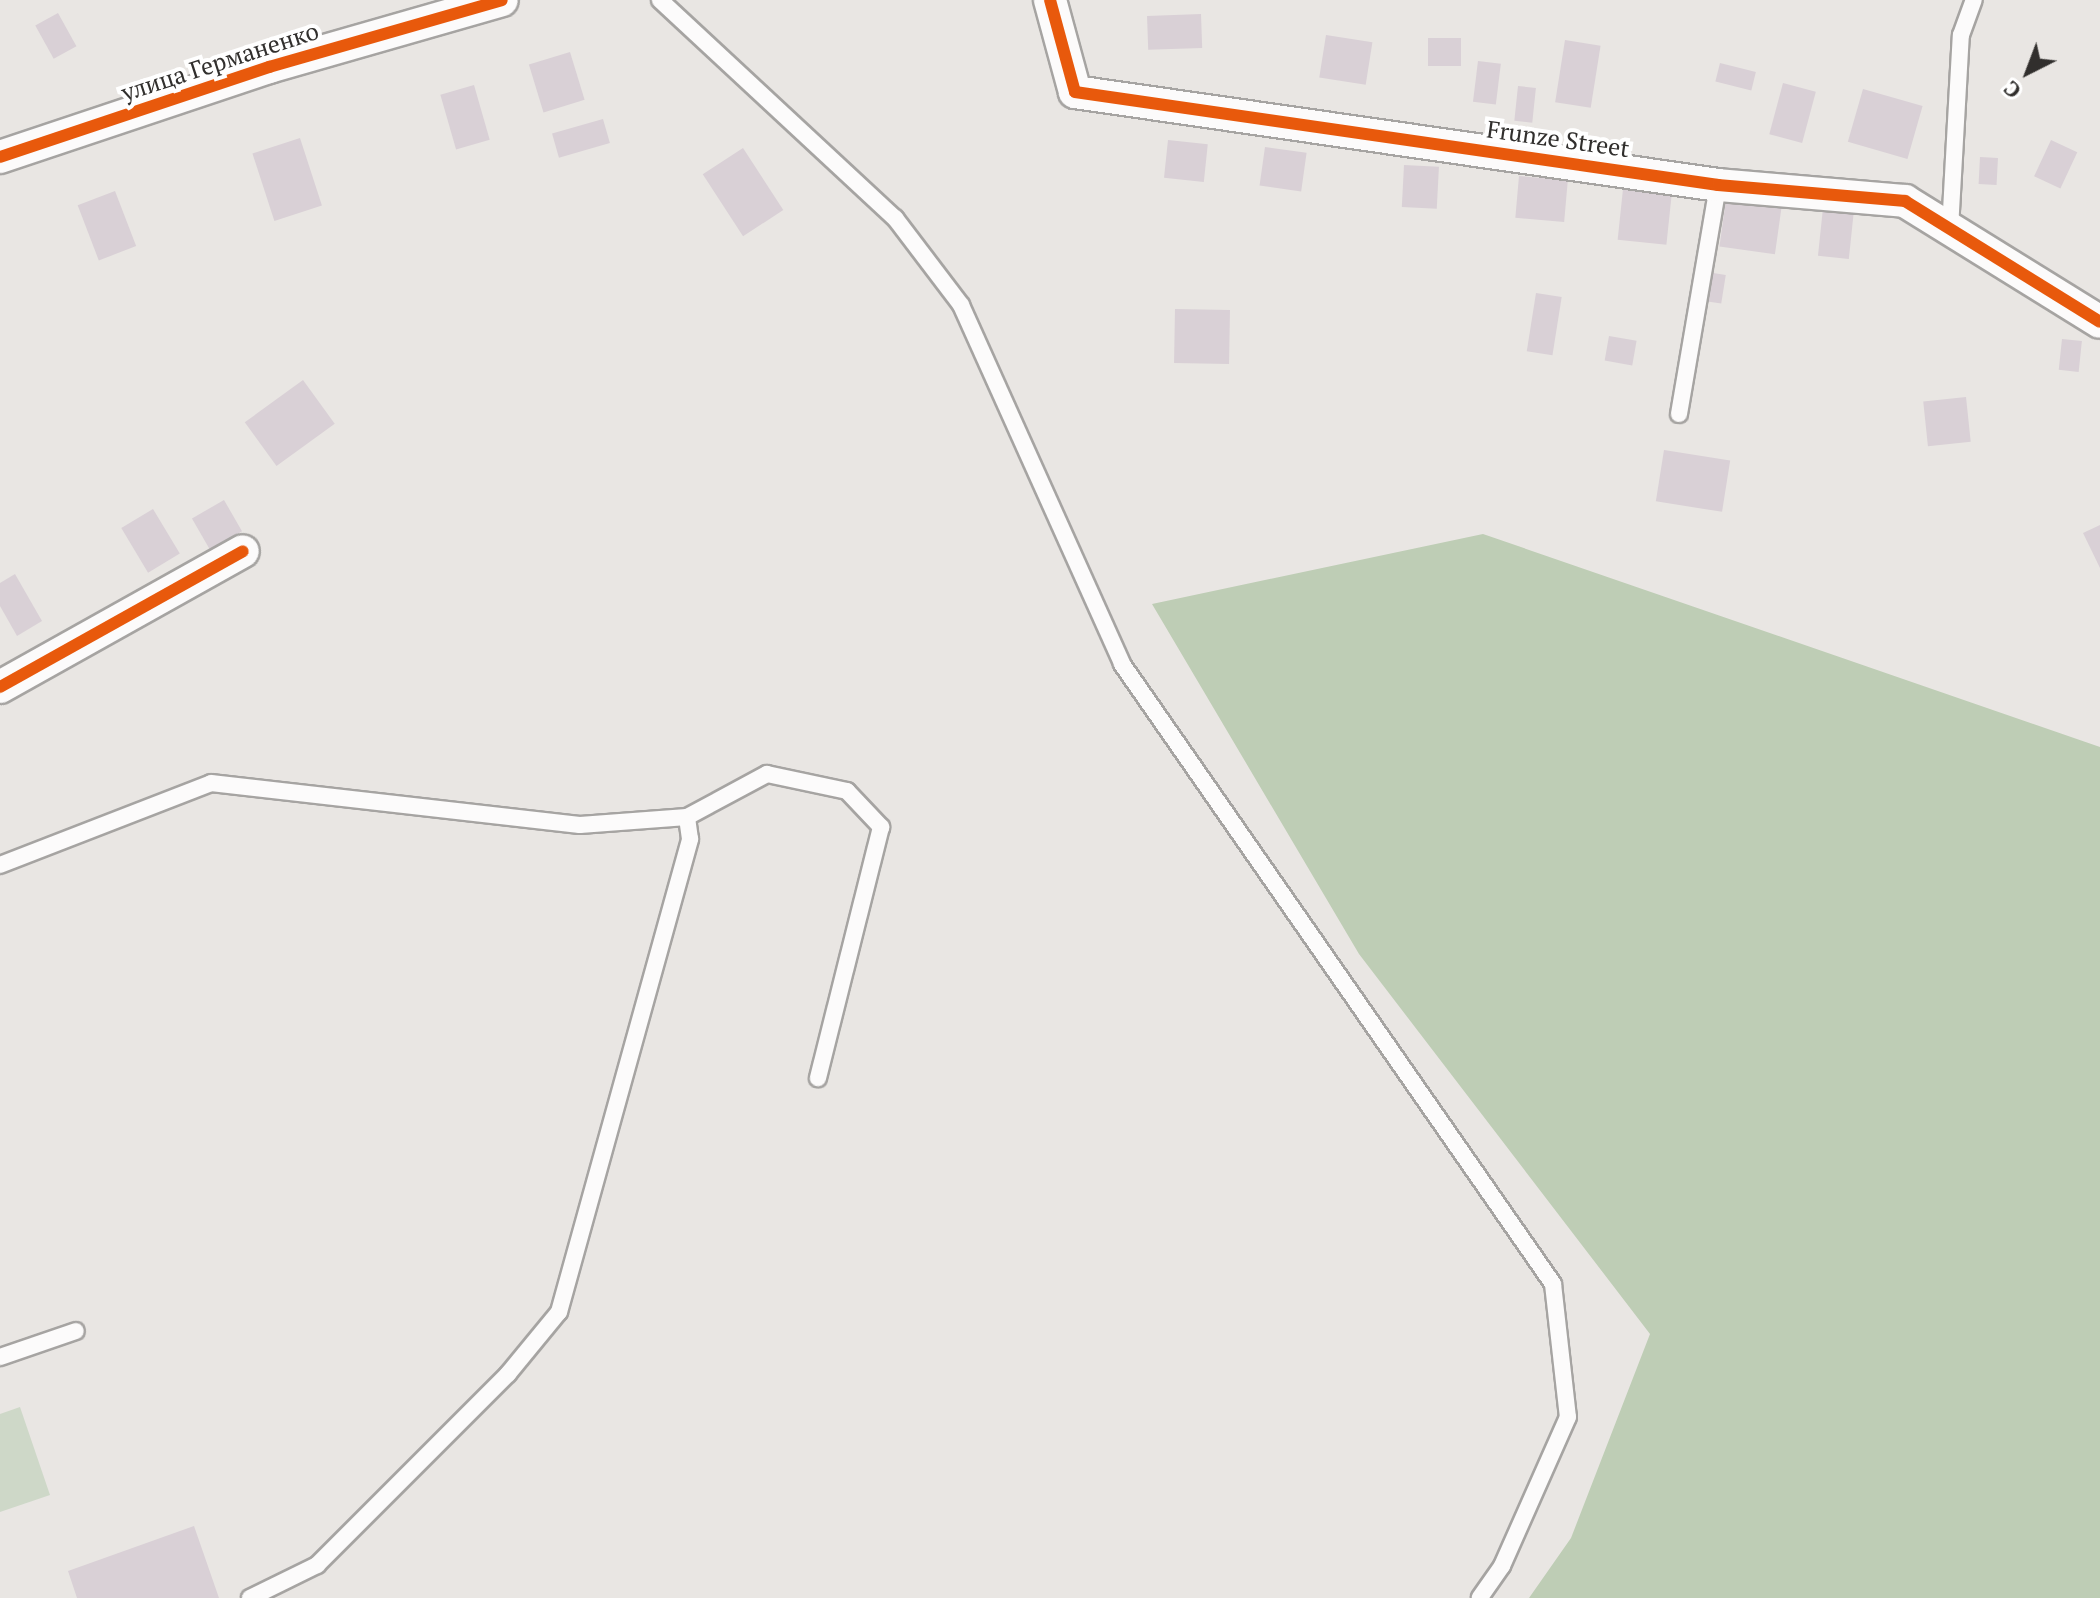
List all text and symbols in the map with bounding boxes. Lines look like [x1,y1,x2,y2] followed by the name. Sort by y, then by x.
[118,17,322,107] street label: улица Германенко
[1988,32,2068,112] north arrow
[1997,75,2027,106] text: С
[1485,115,1631,163] street label: Frunze Street

